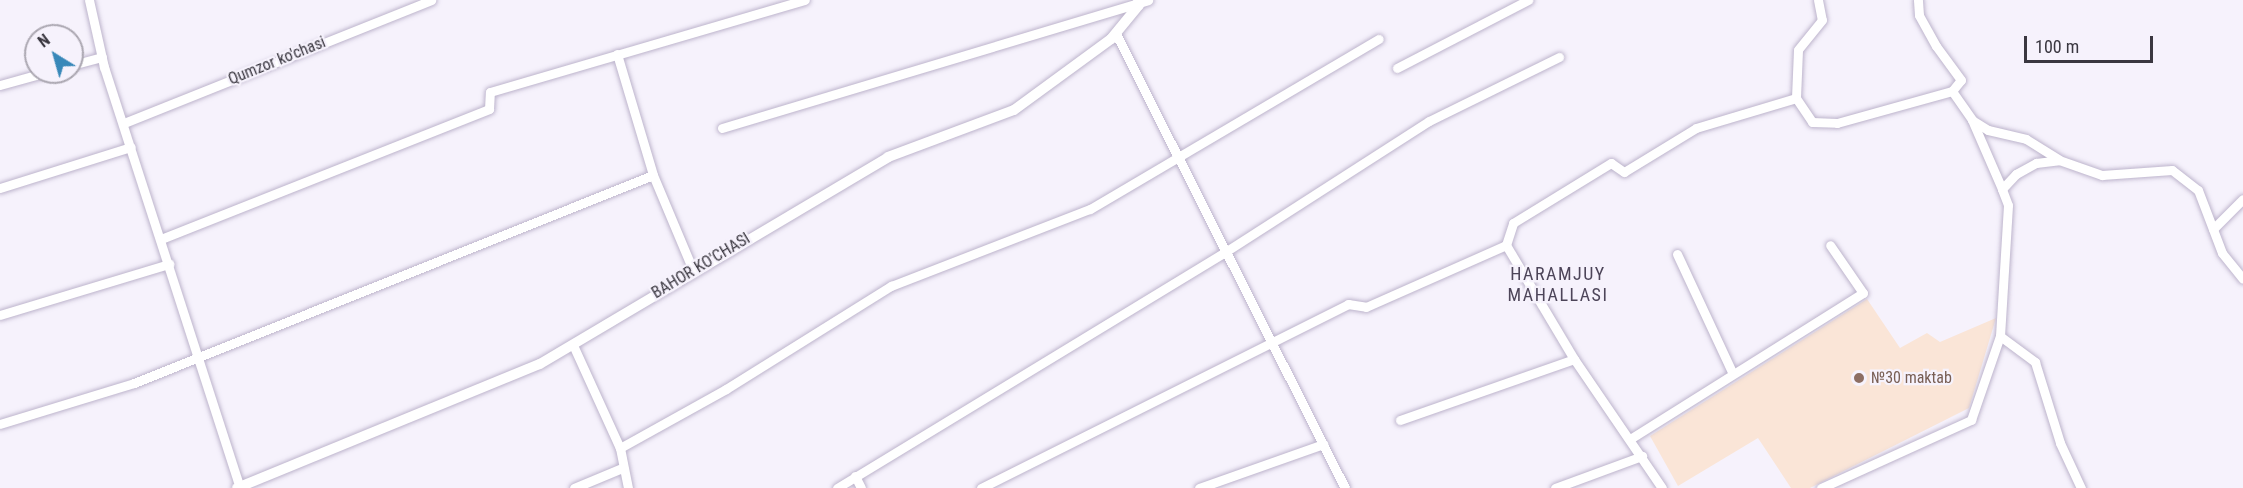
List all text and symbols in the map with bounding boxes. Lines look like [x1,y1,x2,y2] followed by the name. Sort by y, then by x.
[24,24,84,84] north arrow
[2027,24,2156,62] scale bar
[34,30,54,51] text: N
[226,33,328,89] street label: Qumzor ko'chasi
[2035,36,2079,57] text: 100 m
[648,229,754,303] street label: BAHOR KO'CHASI
[1508,264,1608,306] district label: HARAMJUY MAHALLASI
[1871,368,1952,388] place label: №30 maktab
[1852,371,1866,385] marker: №30 maktab

